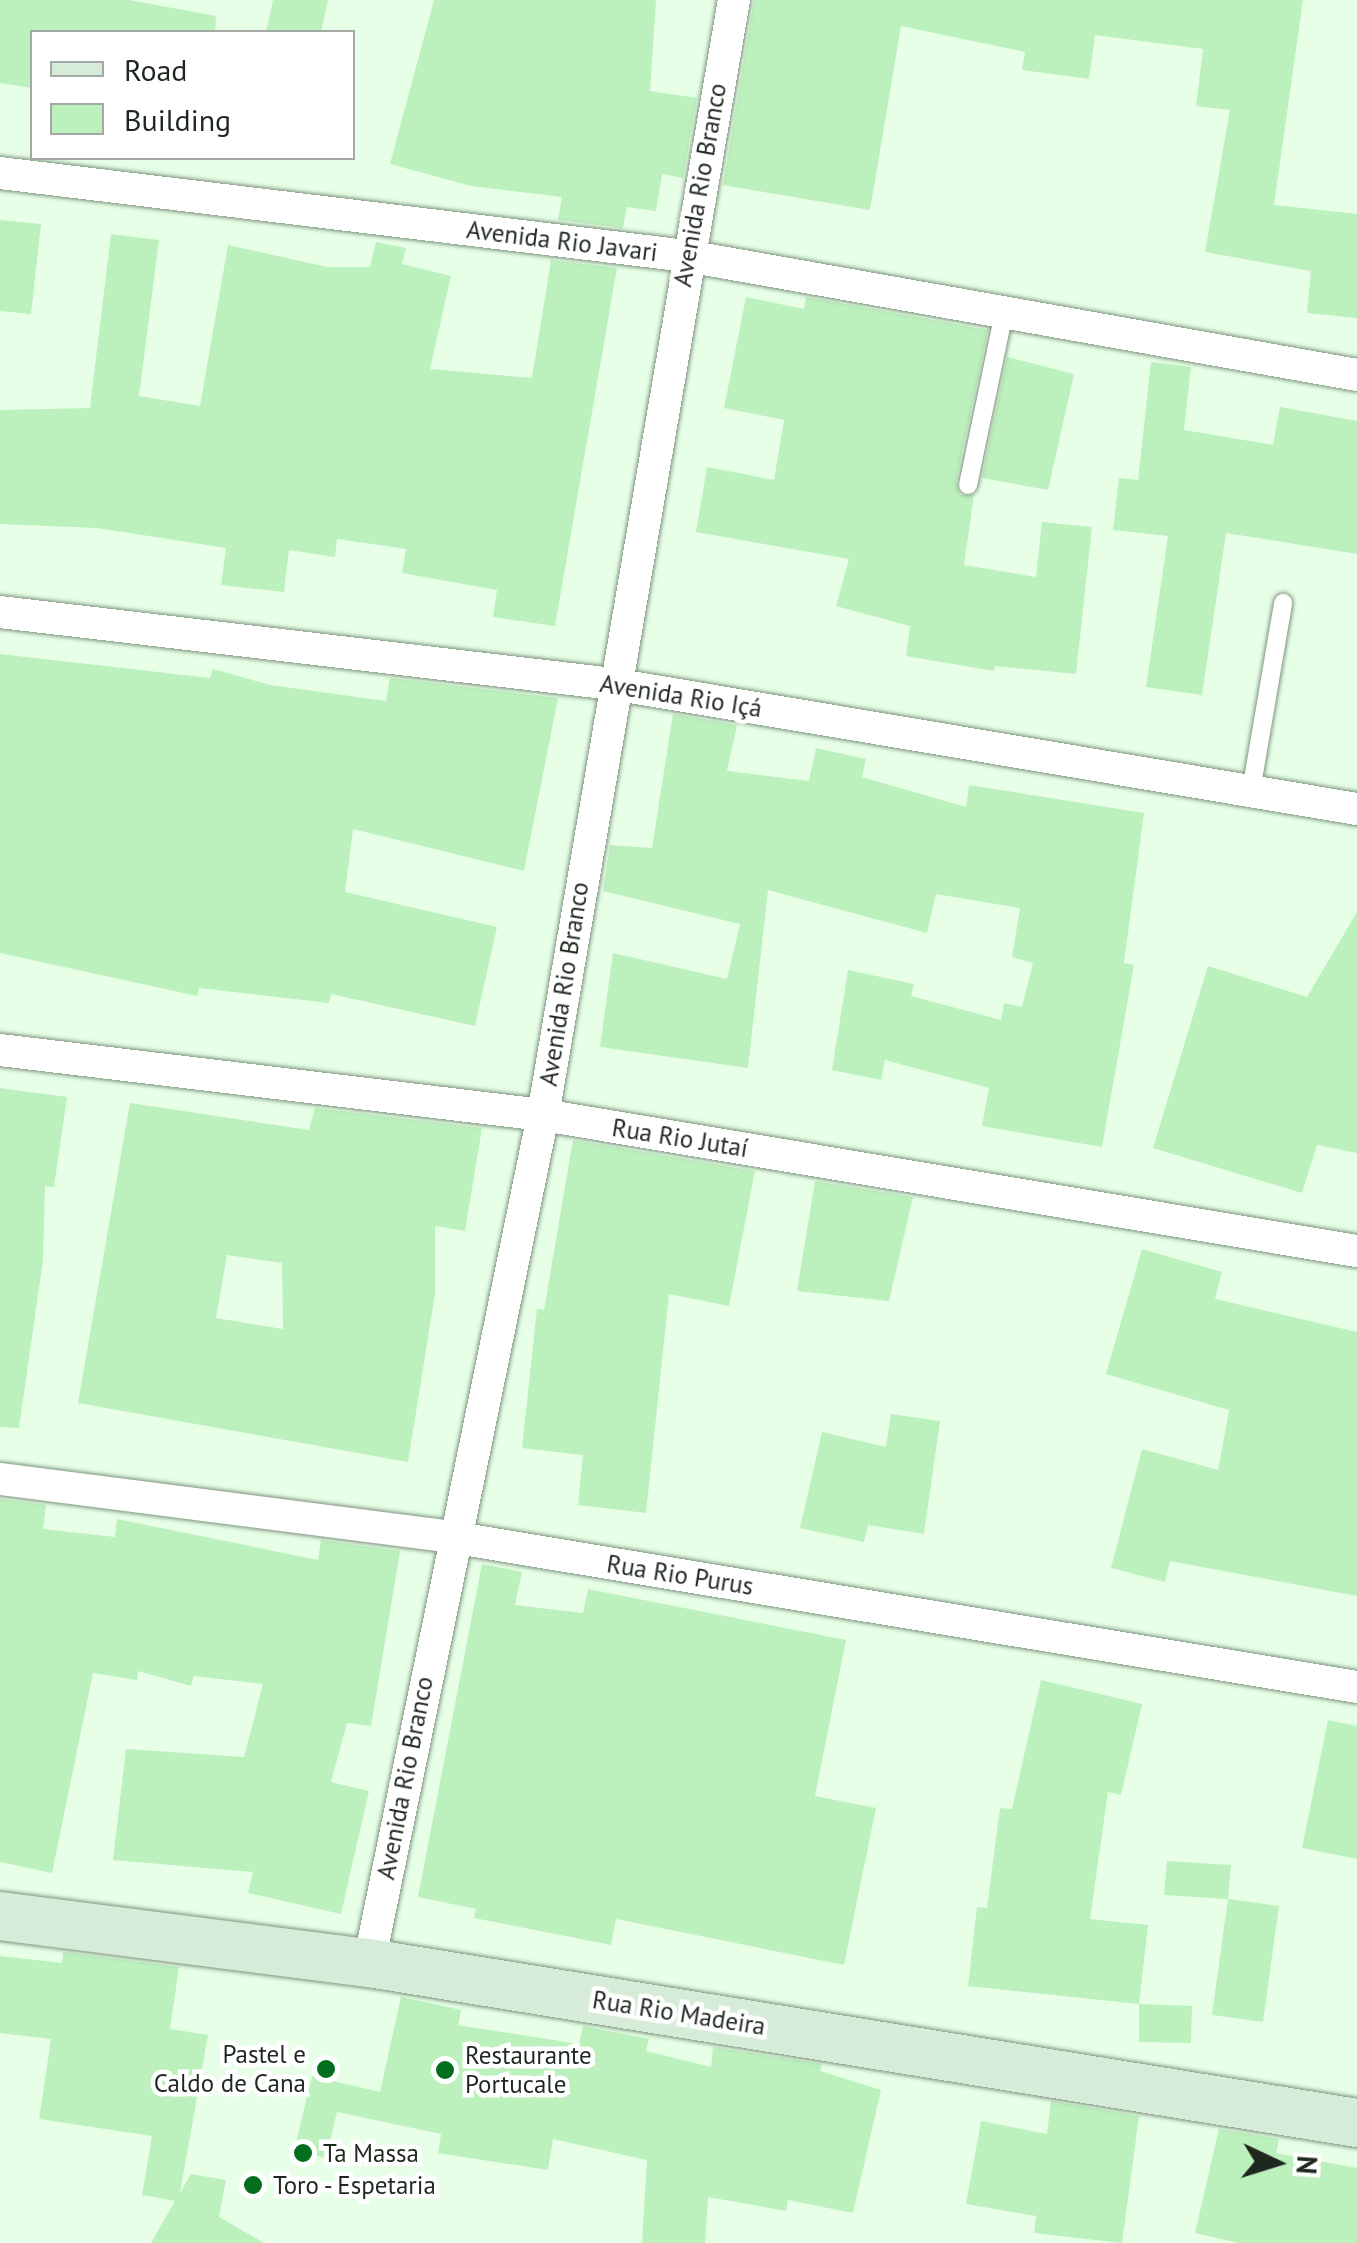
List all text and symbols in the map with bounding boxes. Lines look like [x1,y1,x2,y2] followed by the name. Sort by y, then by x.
[30,30,355,160] legend
[124,50,188,89] text: Road
[667,81,733,289] street label: Avenida Rio Branco
[124,100,231,139] text: Building
[465,214,659,268] street label: Avenida Rio Javari
[598,668,764,724] street label: Avenida Rio Içá
[533,880,595,1088] street label: Avenida Rio Branco
[610,1112,750,1164] street label: Rua Rio Jutaí
[605,1549,755,1601] street label: Rua Rio Purus
[371,1674,439,1882] street label: Avenida Rio Branco
[590,1985,768,2041] street label: Rua Rio Madeira
[154,2040,306,2099] place label: Pastel e Caldo de Cana
[465,2041,592,2100] place label: Restaurante Portucale
[315,2058,337,2080] marker: Pastel e Caldo de Cana
[434,2059,456,2081] marker: Restaurante Portucale
[1227,2113,1327,2213] north arrow
[323,2138,419,2168] place label: Ta Massa
[292,2142,314,2164] marker: Ta Massa
[1288,2155,1327,2176] text: N
[273,2170,440,2200] place label: Toro - Espetaria
[242,2174,264,2196] marker: Toro - Espetaria

